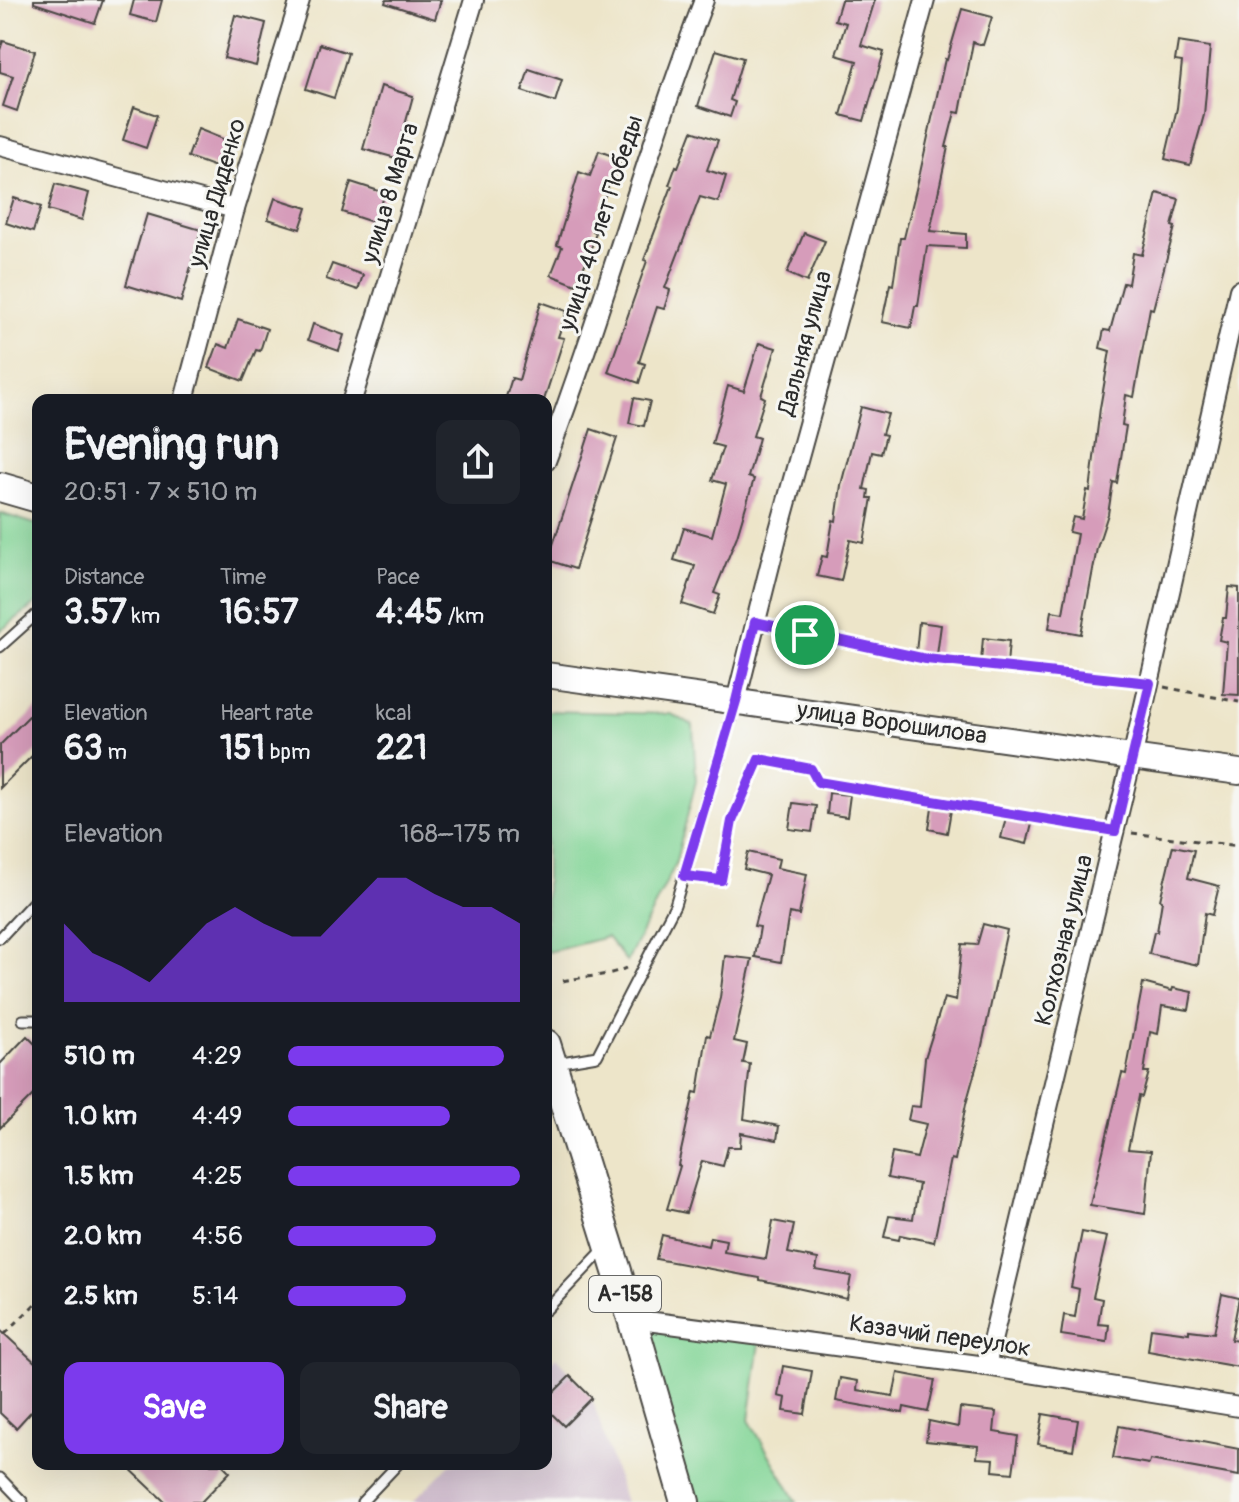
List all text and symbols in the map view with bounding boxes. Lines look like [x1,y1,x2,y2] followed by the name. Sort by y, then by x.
[552,112,650,335] street label: улица 40 лет Победы
[182,115,252,272] street label: улица Диденко
[355,119,425,268] street label: улица 8 Марта
[771,267,838,420] street label: Дальняя улица
[64,418,279,473] text: Evening run
[436,420,520,504] button: share
[64,476,257,508] text: 20:51 · 7 × 510 m
[64,563,144,591] text: Distance
[220,563,266,591] text: Time
[376,563,420,591] text: Pace
[64,591,127,634] text: 3.57
[220,591,299,634] text: 16:57
[376,591,443,634] text: 4:45
[771,601,839,669] pin
[127,602,160,630] text: km
[443,602,484,630] text: /km
[783,613,827,657] icon: arrive
[794,695,989,751] street label: улица Ворошилова
[64,699,148,727] text: Elevation
[220,699,313,727] text: Heart rate
[376,699,412,727] text: kcal
[64,727,103,770] text: 63
[220,727,265,770] text: 151
[376,727,427,770] text: 221
[103,738,127,766] text: m
[265,738,311,766] text: bpm
[64,818,163,850] text: Elevation
[400,818,520,850] text: 168–175 m
[1029,852,1099,1028] street label: Колхозная улица
[64,1040,135,1072] text: 510 m
[192,1040,242,1072] text: 4:29
[64,1100,137,1132] text: 1.0 km
[192,1100,243,1132] text: 4:49
[64,1160,134,1192] text: 1.5 km
[192,1160,243,1192] text: 4:25
[64,1220,142,1252] text: 2.0 km
[192,1220,243,1252] text: 4:56
[589,1276,661,1312] road number: А-158
[64,1280,138,1312] text: 2.5 km
[192,1280,238,1312] text: 5:14
[848,1309,1032,1363] street label: Казачий переулок
[64,1362,284,1454] button: Save
[300,1362,520,1454] button: Share

